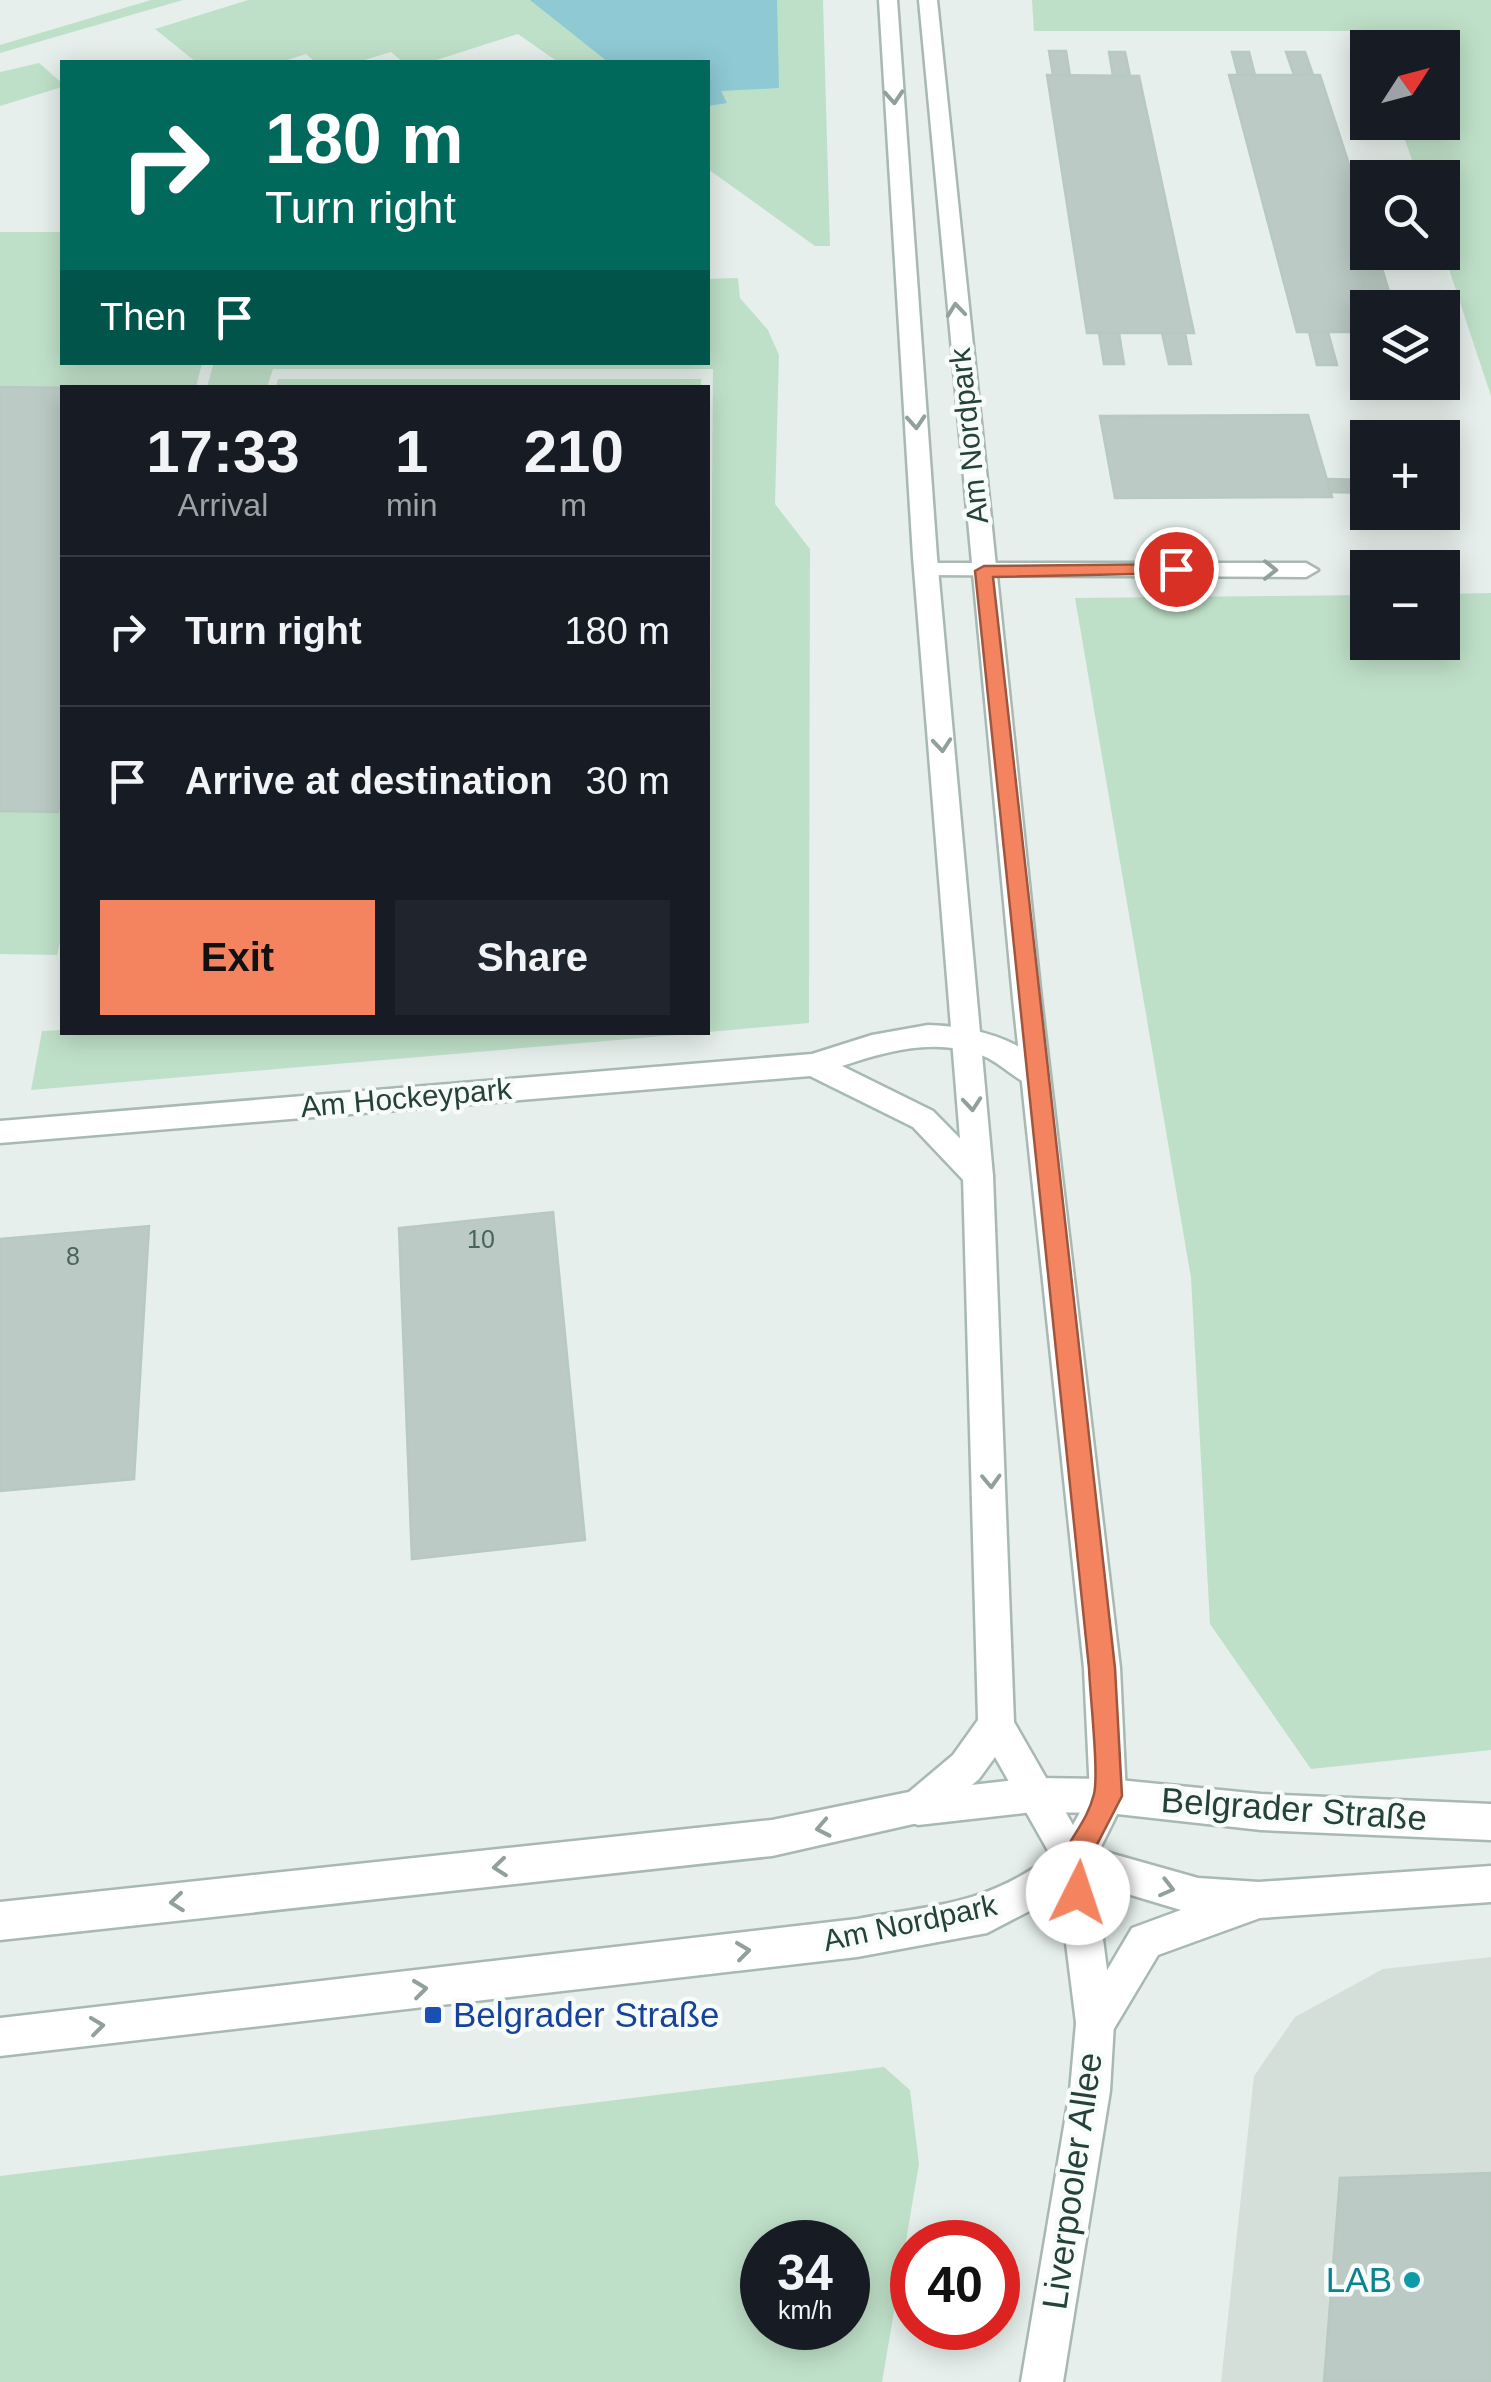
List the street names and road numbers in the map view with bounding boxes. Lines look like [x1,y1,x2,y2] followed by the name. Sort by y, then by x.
[943,345,994,526] street label: Am Nordpark
[299,1072,514,1123] street label: Am Hockeypark
[1160,1780,1428,1837] street label: Belgrader Straße
[820,1888,1001,1957] street label: Am Nordpark
[1034,2050,1109,2312] street label: Liverpooler Allee

